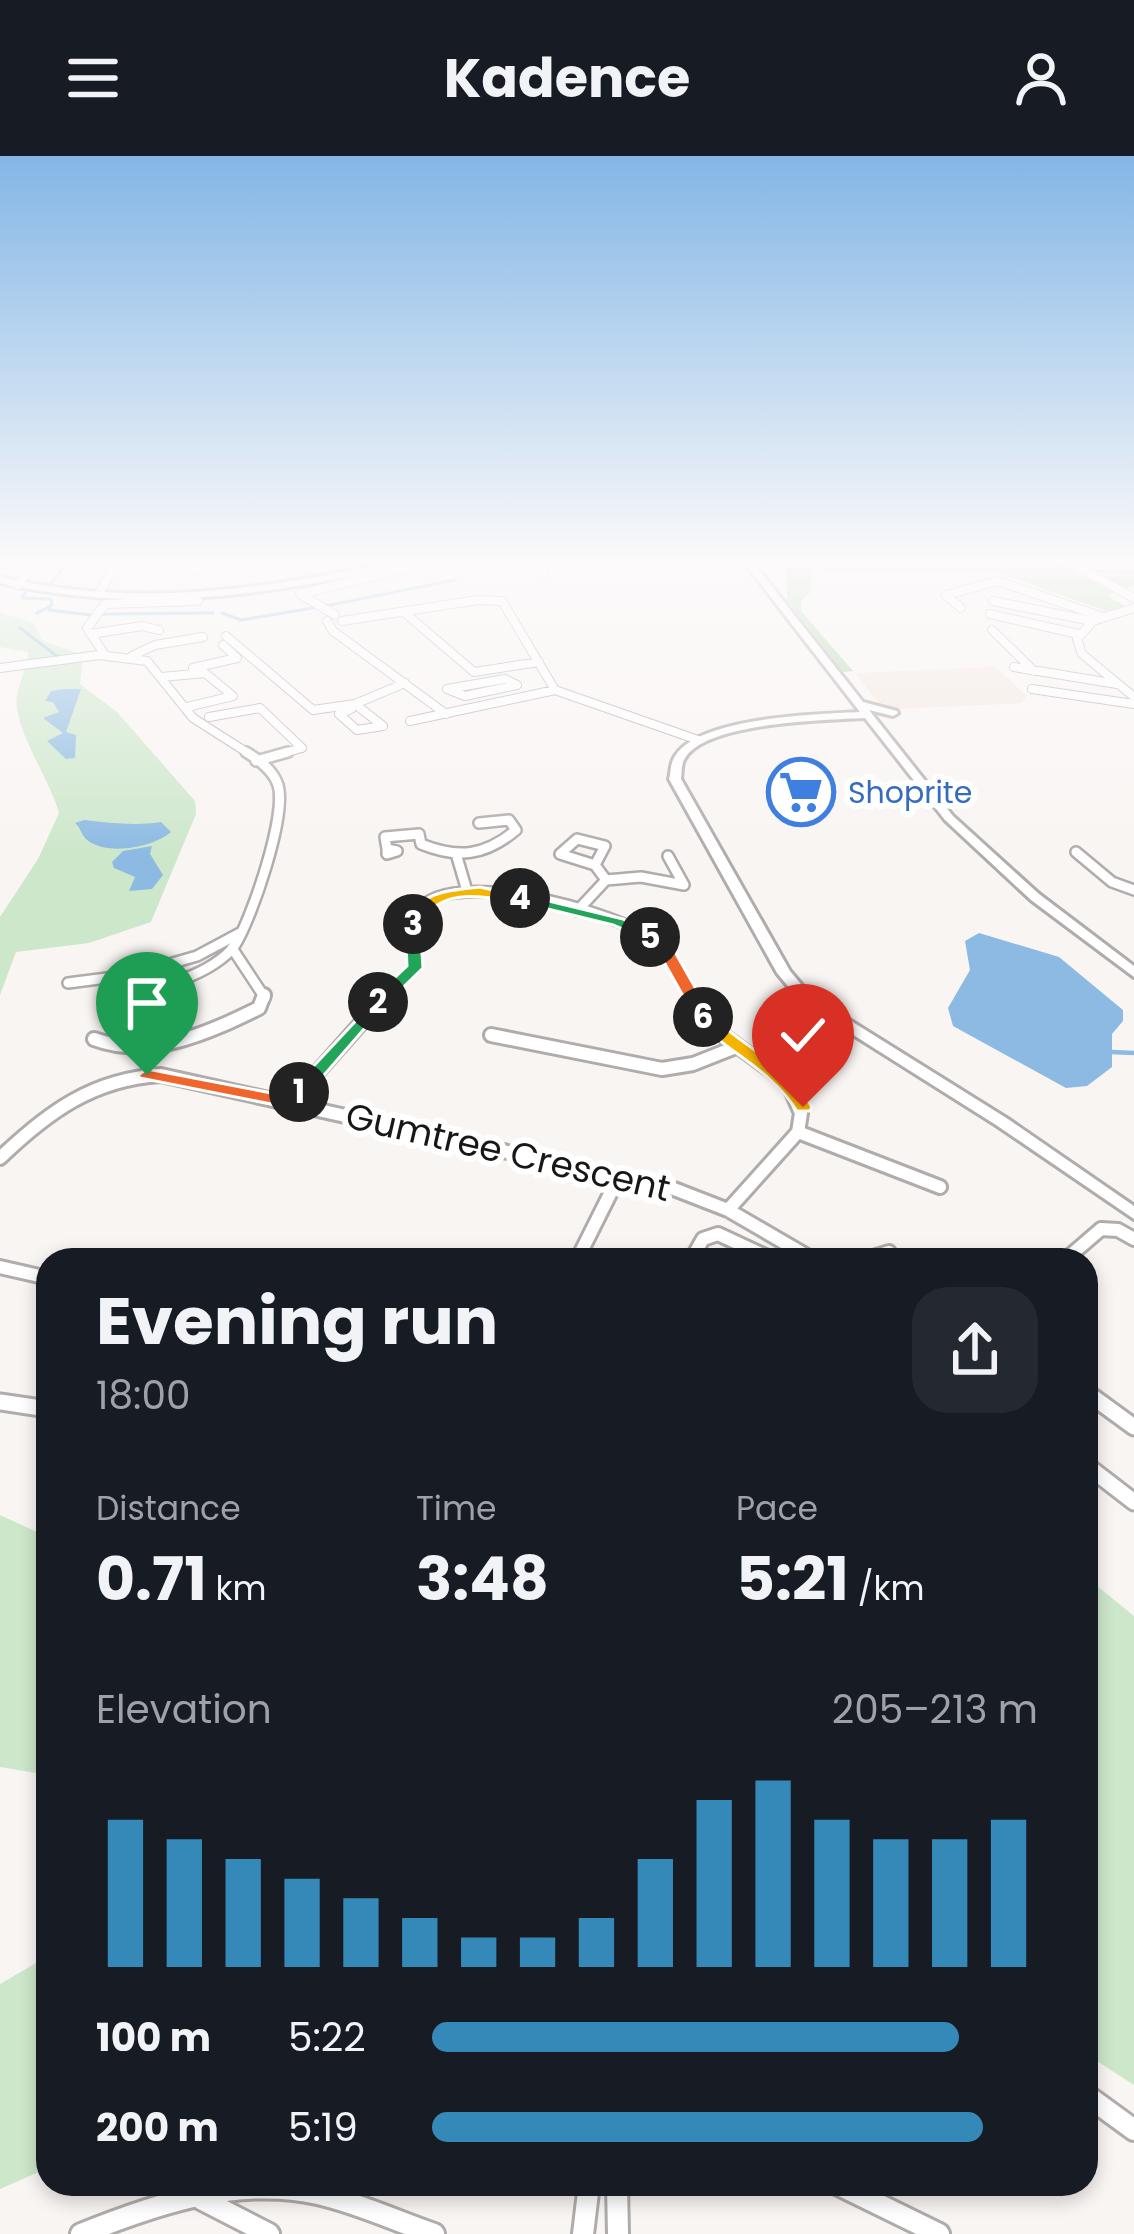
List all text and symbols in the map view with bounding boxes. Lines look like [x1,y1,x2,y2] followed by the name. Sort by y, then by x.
[444,40,690,116] text: Kadence
[60,45,126,111] icon: menu
[1008,45,1074,111] icon: person
[766,757,836,827] supermarket icon: Shoprite
[848,771,972,814] place label: Shoprite
[490,868,550,928] pin: 4
[509,874,531,921] text: 4
[383,894,443,954] pin: 3
[403,900,423,947] text: 3
[620,907,680,967] pin: 5
[639,913,661,960] text: 5
[96,952,198,1075] pin
[114,970,180,1036] icon: arrive
[348,972,408,1032] pin: 2
[369,978,387,1025] text: 2
[752,984,854,1107] pin
[673,987,733,1047] pin: 6
[692,993,714,1040] text: 6
[770,1002,836,1068] icon: check
[269,1062,329,1122] pin: 1
[293,1068,305,1115] text: 1
[341,1090,675,1214] street label: Gumtree Crescent
[96,1275,498,1367] text: Evening run
[912,1287,1038,1413] button: share
[96,1368,190,1423] text: 18:00
[96,1485,241,1532] text: Distance
[416,1485,496,1532] text: Time
[736,1485,818,1532] text: Pace
[96,1537,207,1621] text: 0.71
[416,1537,549,1621] text: 3:48
[736,1537,849,1621] text: 5:21
[207,1565,267,1612] text: km
[849,1565,924,1612] text: /km
[96,1682,272,1737] text: Elevation
[832,1682,1038,1737] text: 205–213 m
[96,2010,211,2065] text: 100 m
[288,2010,366,2065] text: 5:22
[96,2100,219,2155] text: 200 m
[288,2100,358,2155] text: 5:19

